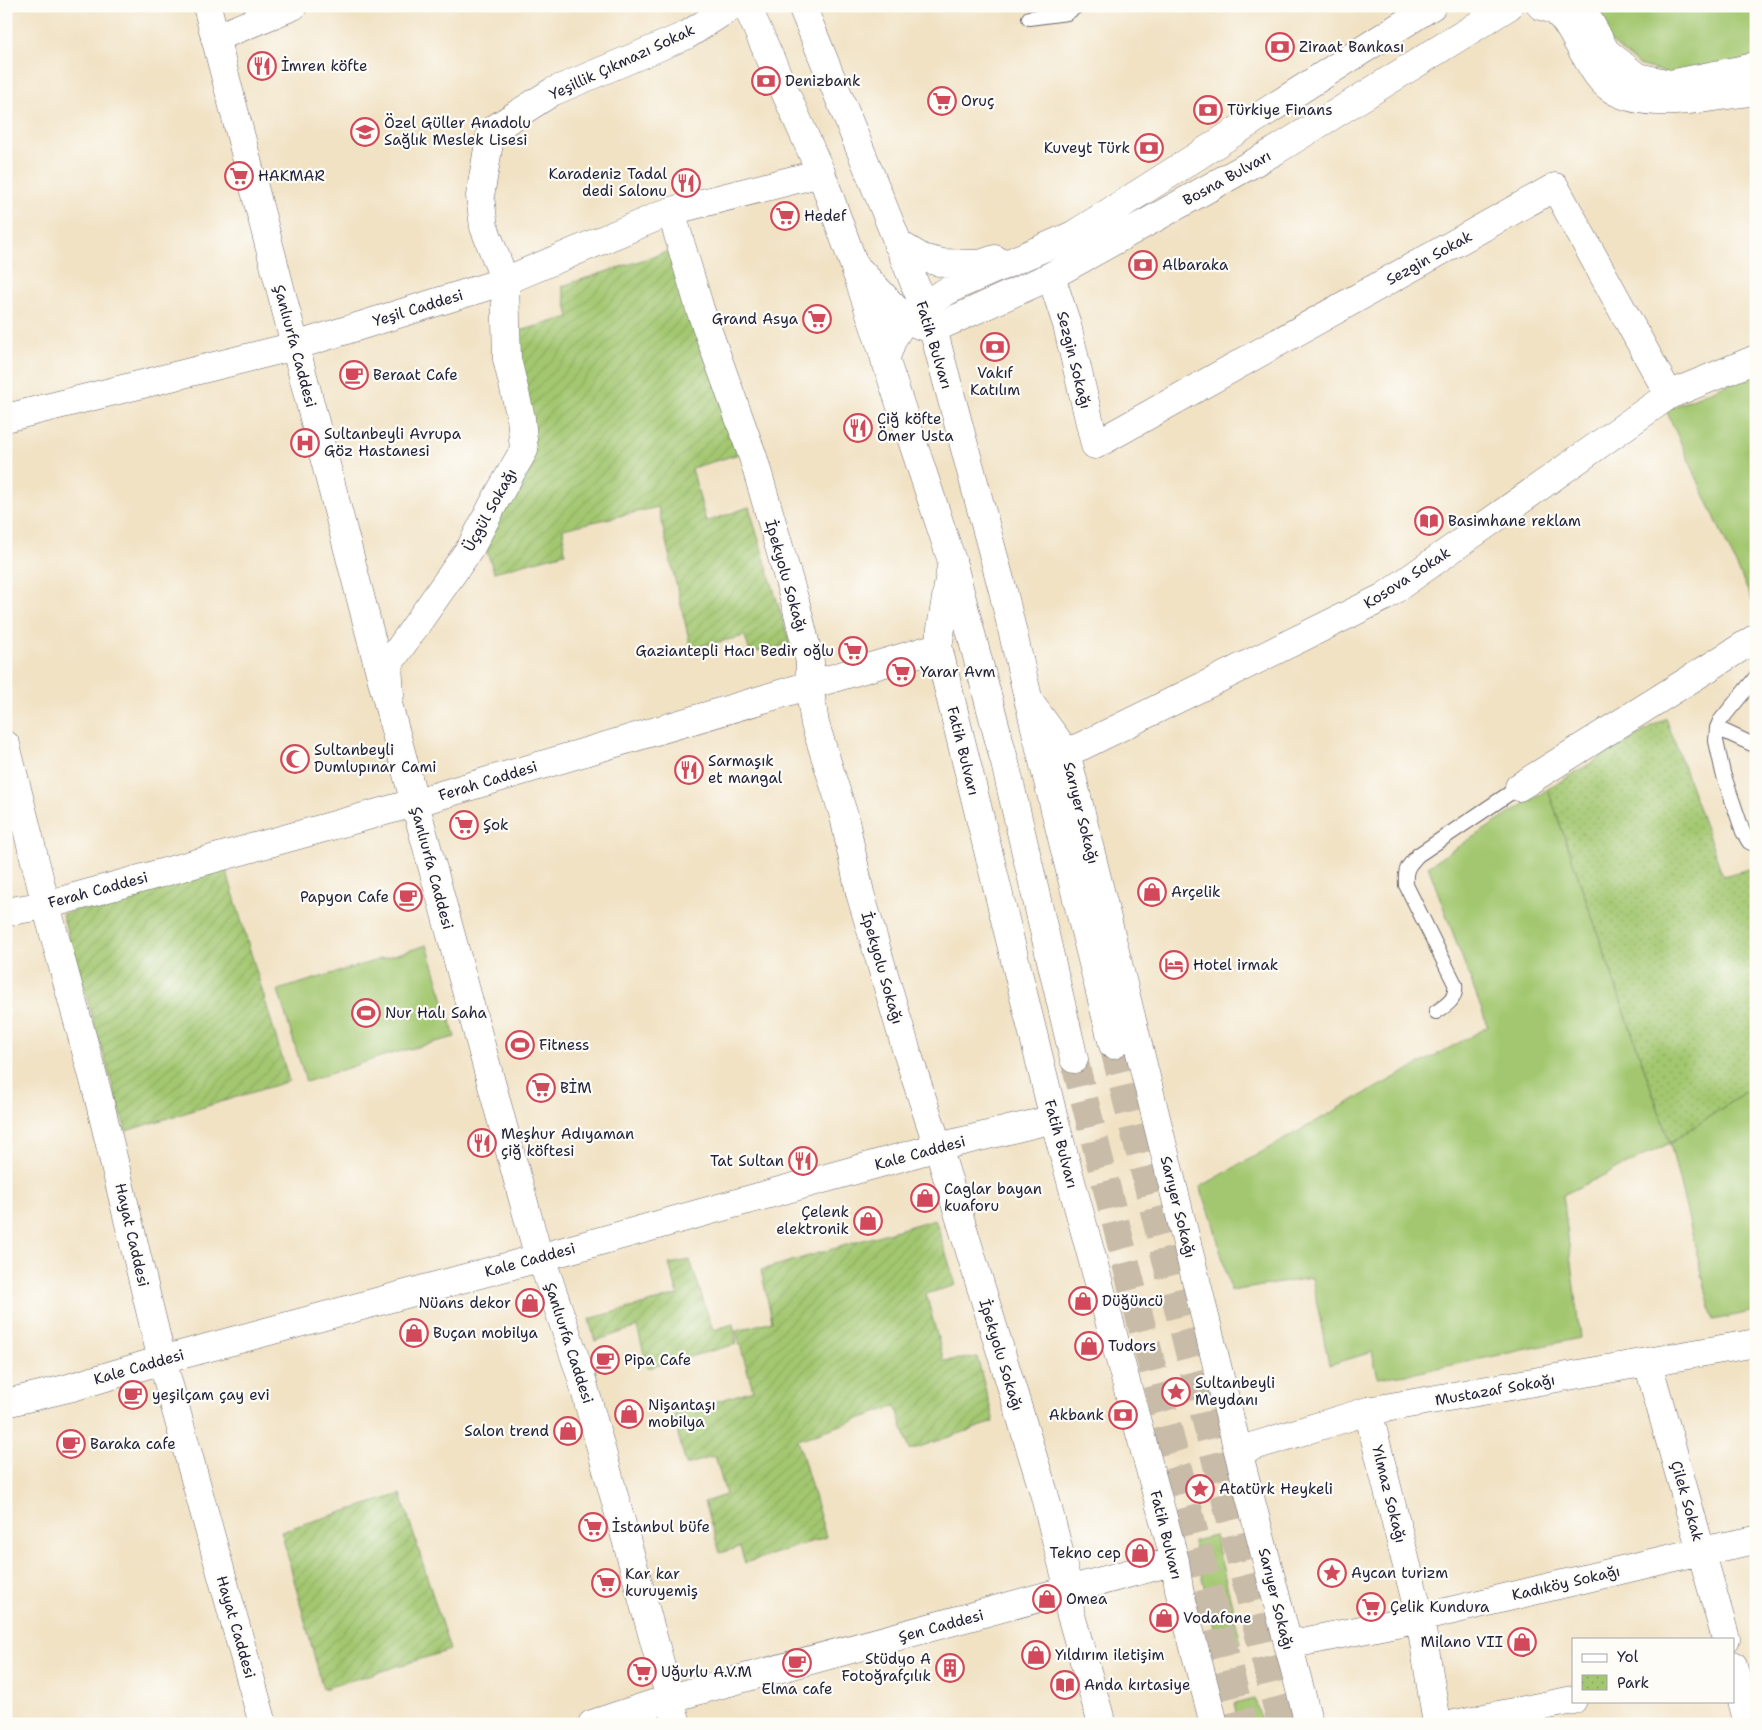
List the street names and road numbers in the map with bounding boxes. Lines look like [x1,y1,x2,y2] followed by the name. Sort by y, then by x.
[546,20,698,104] street label: Yeşillik Çıkmazı Sokak
[1179,146,1275,210] street label: Bosna Bulvarı
[1382,226,1476,290] street label: Sezgin Sokak
[269,282,321,410] street label: Şanlıurfa Caddesi
[370,285,466,331] street label: Yeşil Caddesi
[911,299,957,391] street label: Fatih Bulvarı
[1052,309,1096,411] street label: Sezgin Sokağı
[459,465,521,555] street label: Üçgül Sokağı
[760,517,812,635] street label: İpekyolu Sokağı
[1360,543,1454,613] street label: Kosova Sokak
[942,704,984,798] street label: Fatih Bulvarı
[436,756,540,806] street label: Ferah Caddesi
[1059,760,1103,866] street label: Sarıyer Sokağı
[406,804,458,932] street label: Şanlıurfa Caddesi
[46,867,150,913] street label: Ferah Caddesi
[856,909,908,1027] street label: İpekyolu Sokağı
[1040,1097,1082,1191] street label: Fatih Bulvarı
[872,1131,968,1175] street label: Kale Caddesi
[1156,1154,1200,1260] street label: Sarıyer Sokağı
[110,1181,154,1289] street label: Hayat Caddesi
[482,1238,578,1282] street label: Kale Caddesi
[540,1280,598,1406] street label: Şanlıurfa Caddesi
[974,1297,1028,1413] street label: İpekyolu Sokağı
[91,1345,187,1389] street label: Kale Caddesi
[1433,1370,1557,1410] street label: Mustazaf Sokağı
[1367,1443,1411,1545] street label: Yılmaz Sokağı
[1666,1458,1708,1544] street label: Çilek Sokak
[1145,1488,1187,1582] street label: Fatih Bulvarı
[1254,1546,1298,1652] street label: Sarıyer Sokağı
[1510,1561,1622,1605] street label: Kadıköy Sokağı
[212,1573,260,1681] street label: Hayat Caddesi
[896,1605,986,1647] street label: Şen Caddesi

